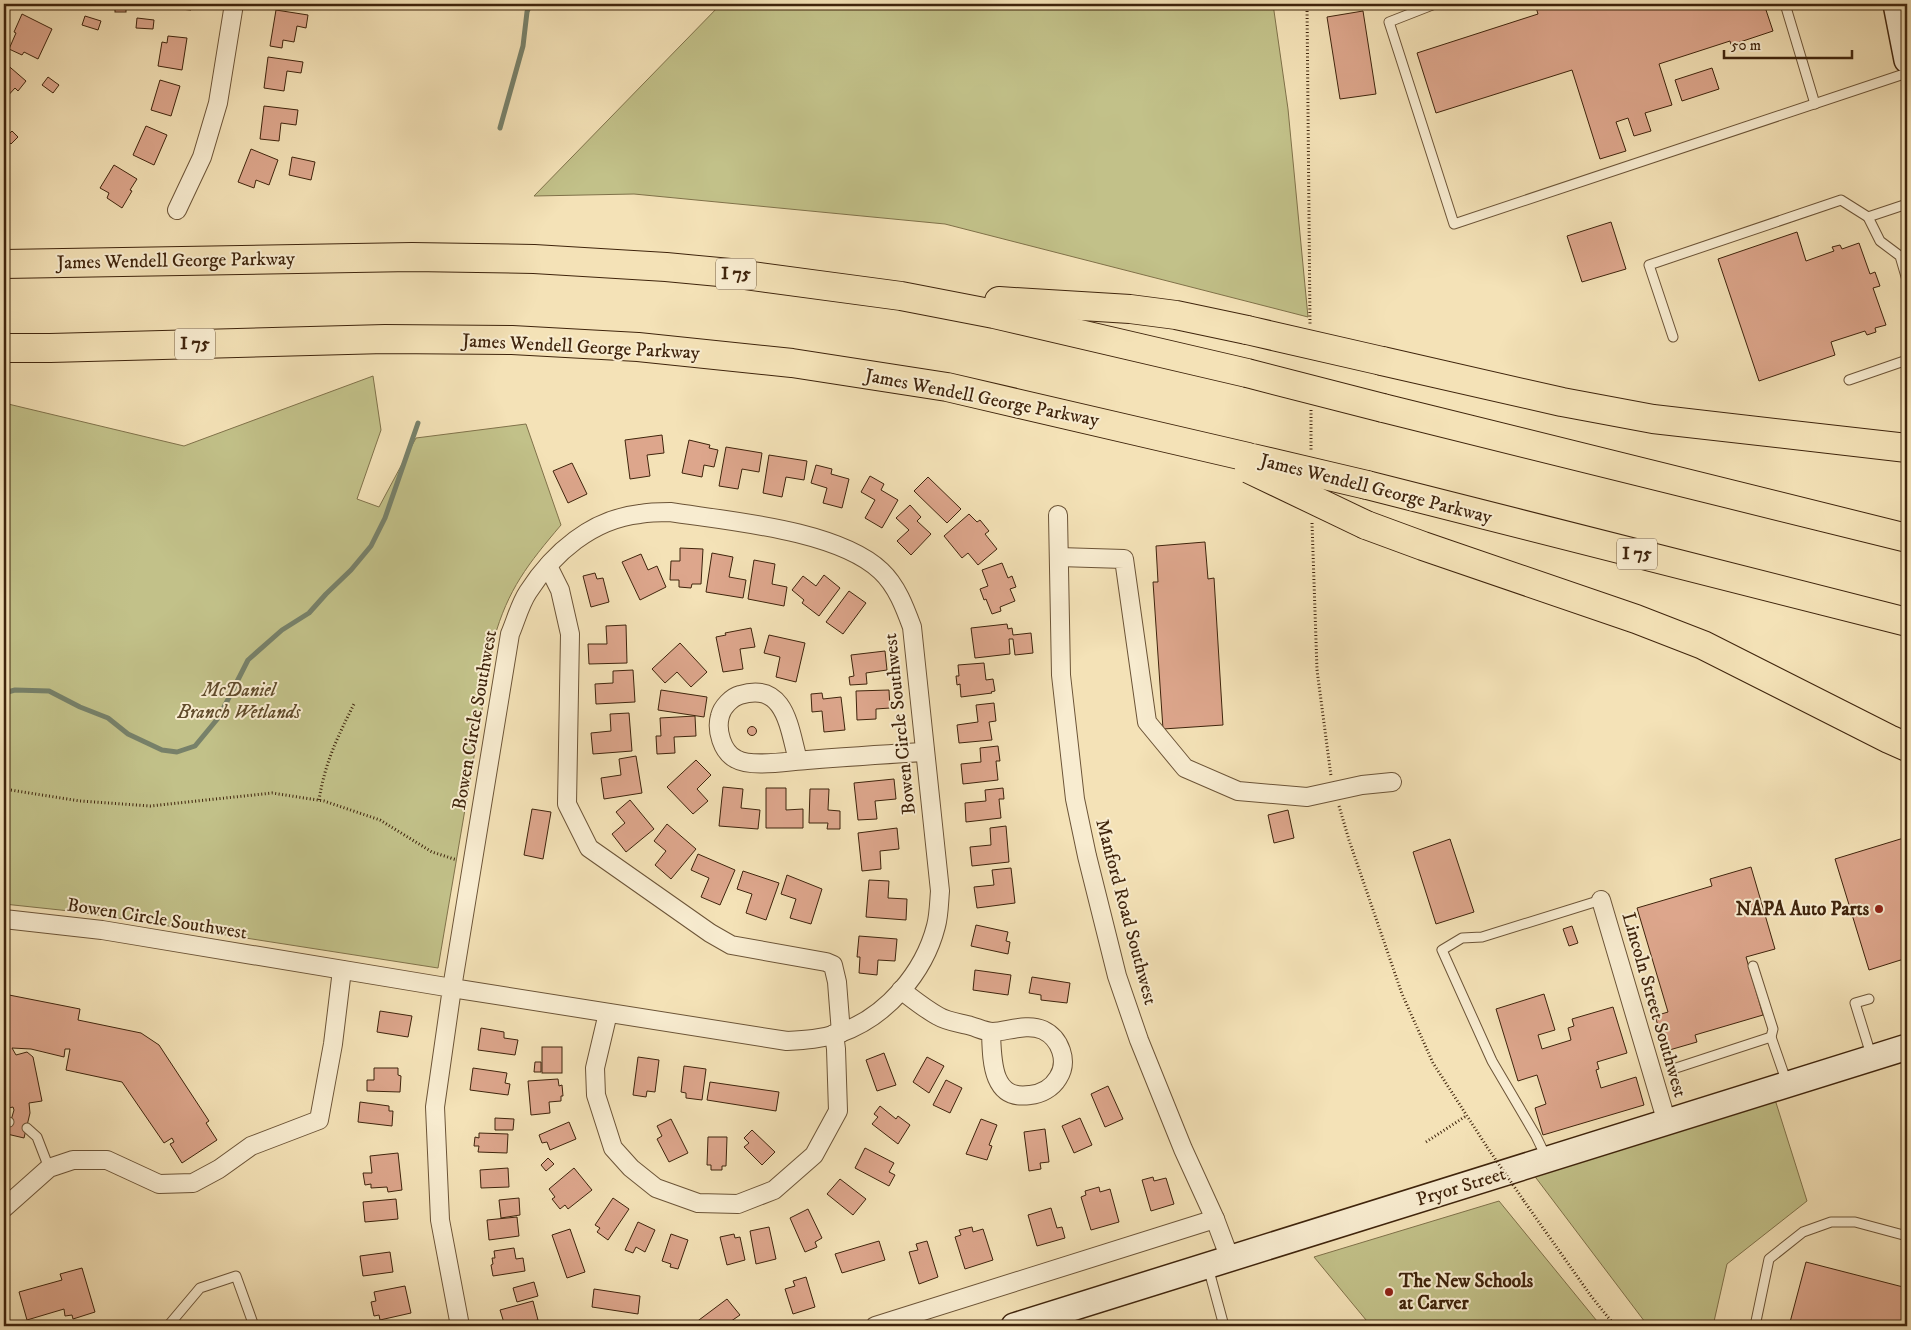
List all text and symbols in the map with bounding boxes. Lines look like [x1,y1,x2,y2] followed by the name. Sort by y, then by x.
[1724,28,1851,60] scale bar
[1731,36,1761,55] text: 50 m
[55,247,296,275] street label: James Wendell George Parkway
[716,258,756,290] road number: I 75
[175,328,215,359] road number: I 75
[460,329,701,365] street label: James Wendell George Parkway
[861,364,1102,432] street label: James Wendell George Parkway
[1256,449,1495,529] street label: James Wendell George Parkway
[1617,538,1657,570] road number: I 75
[448,628,502,812] street label: Bowen Circle Southwest
[879,632,921,816] street label: Bowen Circle Southwest
[176,679,302,724] park label: McDaniel Branch Wetlands
[1090,817,1162,1007] street label: Manford Road Southwest
[65,893,249,945] street label: Bowen Circle Southwest
[1736,898,1870,921] place label: NAPA Auto Parts
[1873,903,1885,915] marker: NAPA Auto Parts
[1617,910,1691,1100] street label: Lincoln Street Southwest
[1414,1163,1508,1211] street label: Pryor Street
[1398,1270,1534,1315] place label: The New Schools at Carver
[1383,1286,1395,1298] marker: The New Schools at Carver

